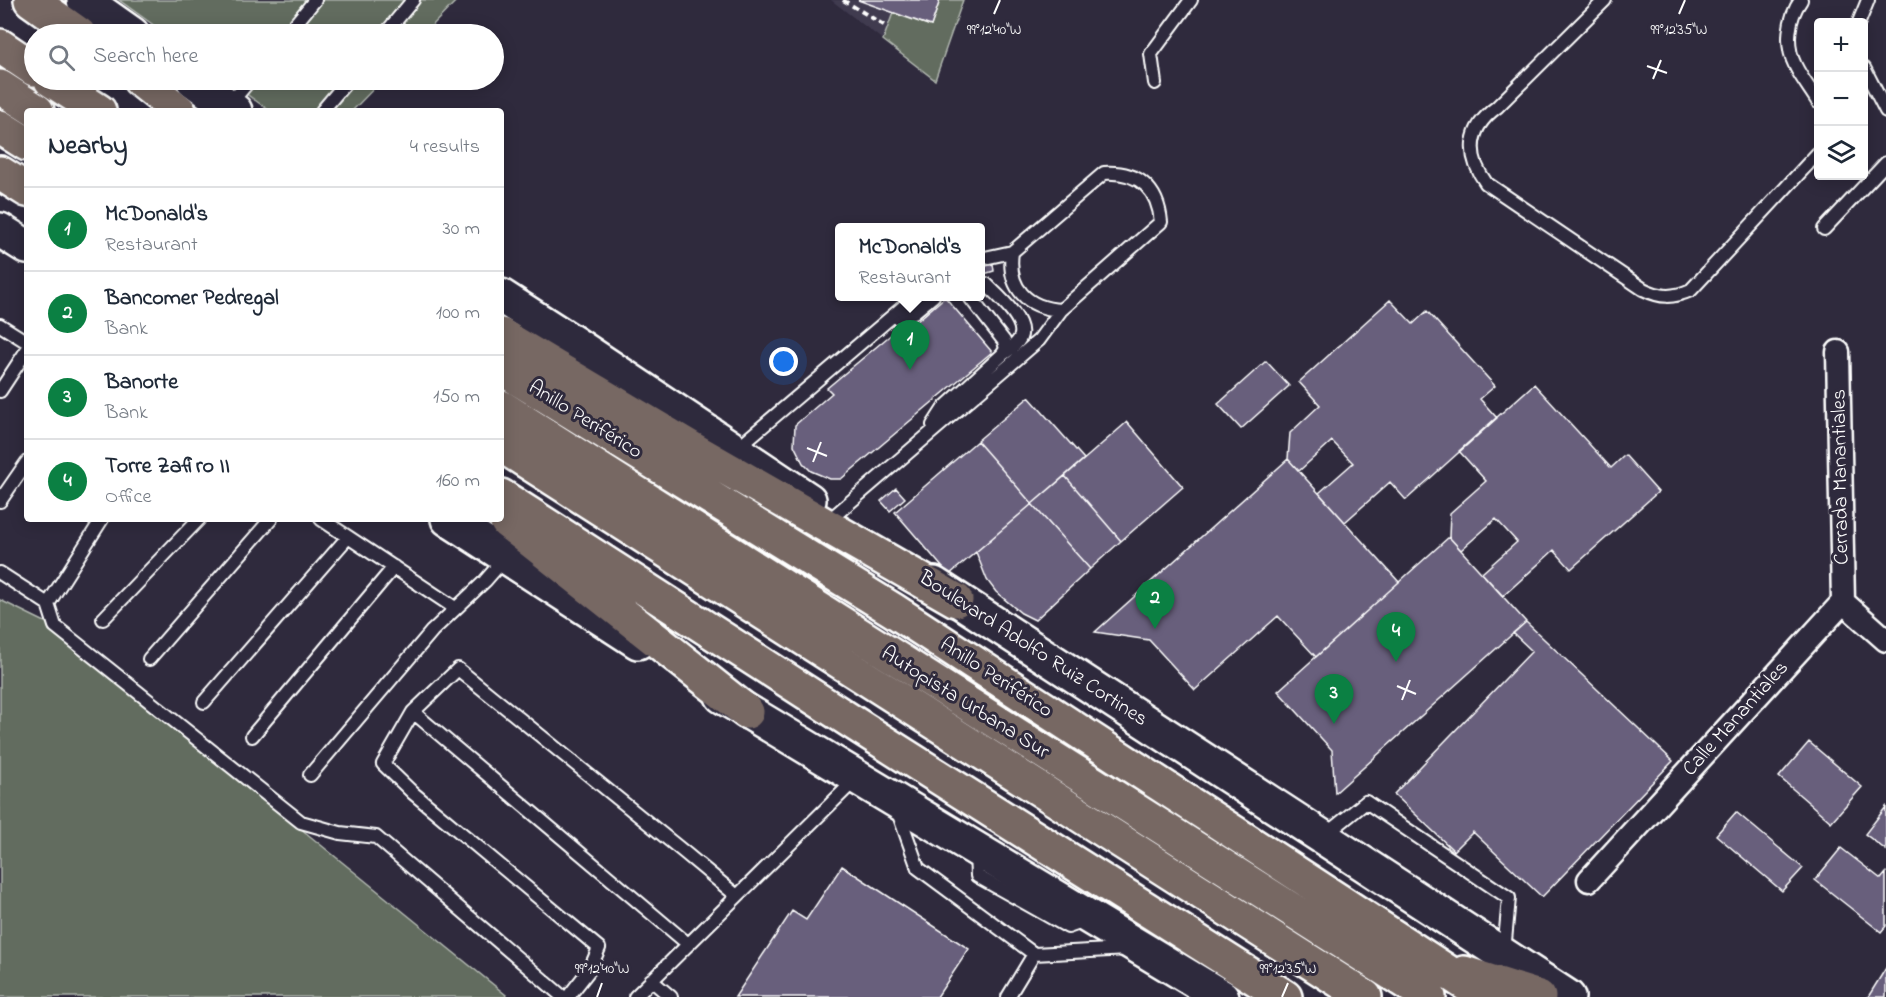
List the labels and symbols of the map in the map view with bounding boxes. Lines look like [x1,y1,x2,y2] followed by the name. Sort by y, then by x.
[967,19,1021,41] text: 99°12'40"W
[1651,19,1707,41] text: 99°12'35"W
[890,320,930,370] pin: 1
[769,347,798,376] your location
[522,373,648,467] street label: Anillo Periférico
[1824,389,1858,565] street label: Cerrada Manantiales
[912,563,1153,735] street label: Boulevard Adolfo Ruiz Cortines
[1136,580,1174,629] pin: 2
[1376,612,1416,662] pin: 4
[934,630,1058,726] street label: Anillo Periférico
[875,639,1055,767] street label: Autopista Urbana Sur
[1676,655,1796,783] street label: Calle Manantiales
[1314,674,1354,724] pin: 3
[575,958,629,980] text: 99°12'40"W
[1260,958,1316,980] text: 99°12'35"W

